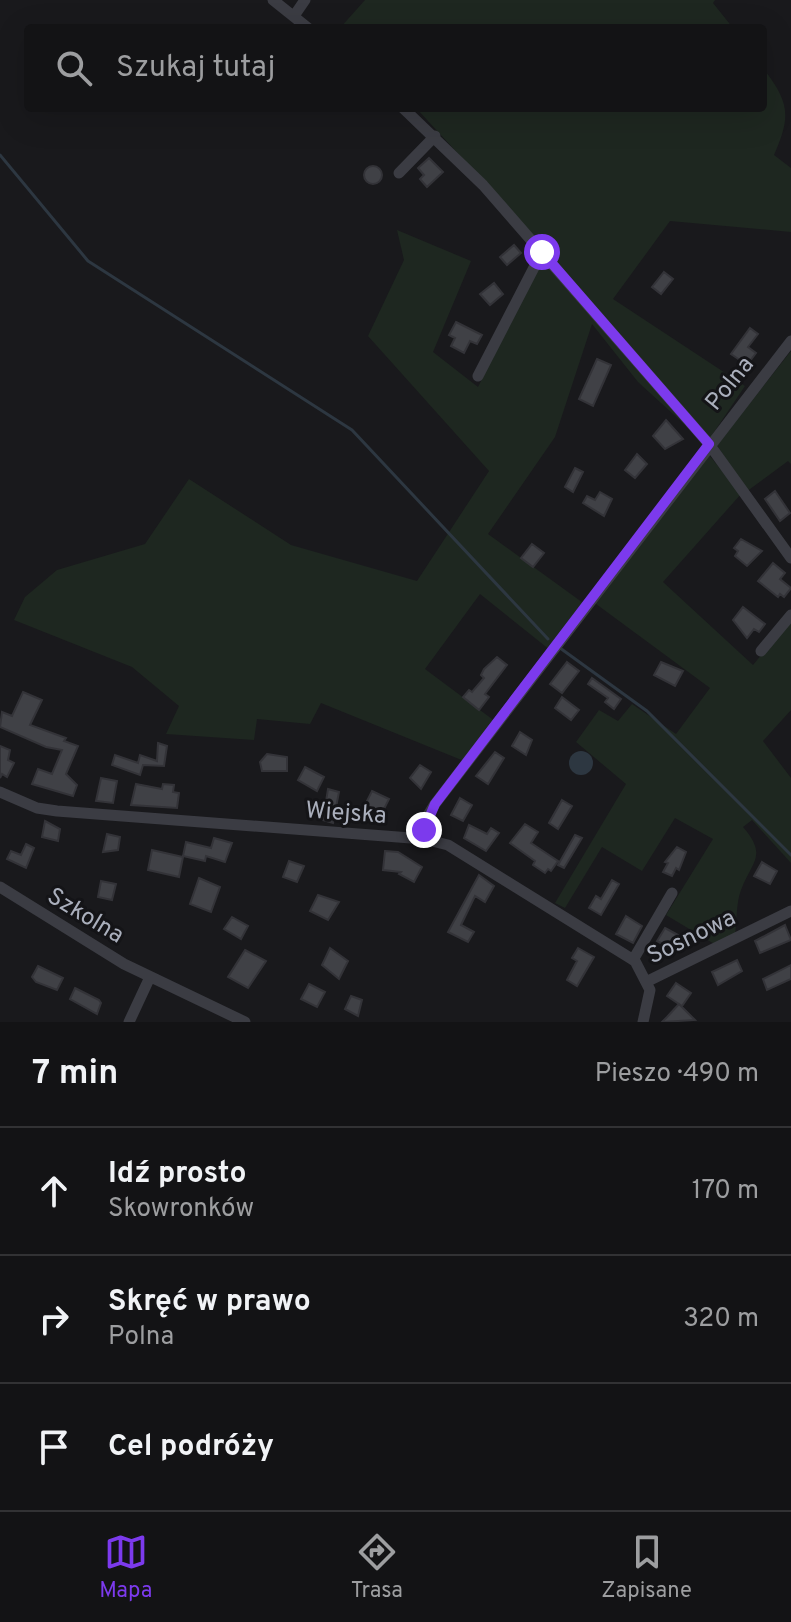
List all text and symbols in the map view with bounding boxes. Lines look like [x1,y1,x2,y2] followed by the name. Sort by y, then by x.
[24,24,767,112] search box
[52,46,96,90] icon: search
[116,50,275,87] text: Szukaj tutaj
[524,234,560,270] route start
[700,351,761,417] street label: Polna
[304,796,387,832] street label: Wiejska
[406,812,442,848] route end
[41,882,129,951] street label: Szkolna
[643,904,741,972] street label: Sosnowa
[32,1053,118,1096] text: 7 min
[595,1058,759,1091] text: Pieszo · 490 m
[108,1156,246,1193] text: Idź prosto
[32,1169,76,1213] icon: ahead
[692,1175,759,1208] text: 170 m
[108,1193,254,1226] text: Skowronków
[108,1284,311,1321] text: Skręć w prawo
[32,1297,76,1341] icon: right
[683,1303,759,1336] text: 320 m
[108,1321,174,1354] text: Polna
[32,1425,76,1469] icon: arrive
[108,1429,274,1466] text: Cel podróży
[99,1530,152,1605] tab: Mapa
[351,1530,403,1605] tab: Trasa
[601,1530,692,1605] tab: Zapisane

